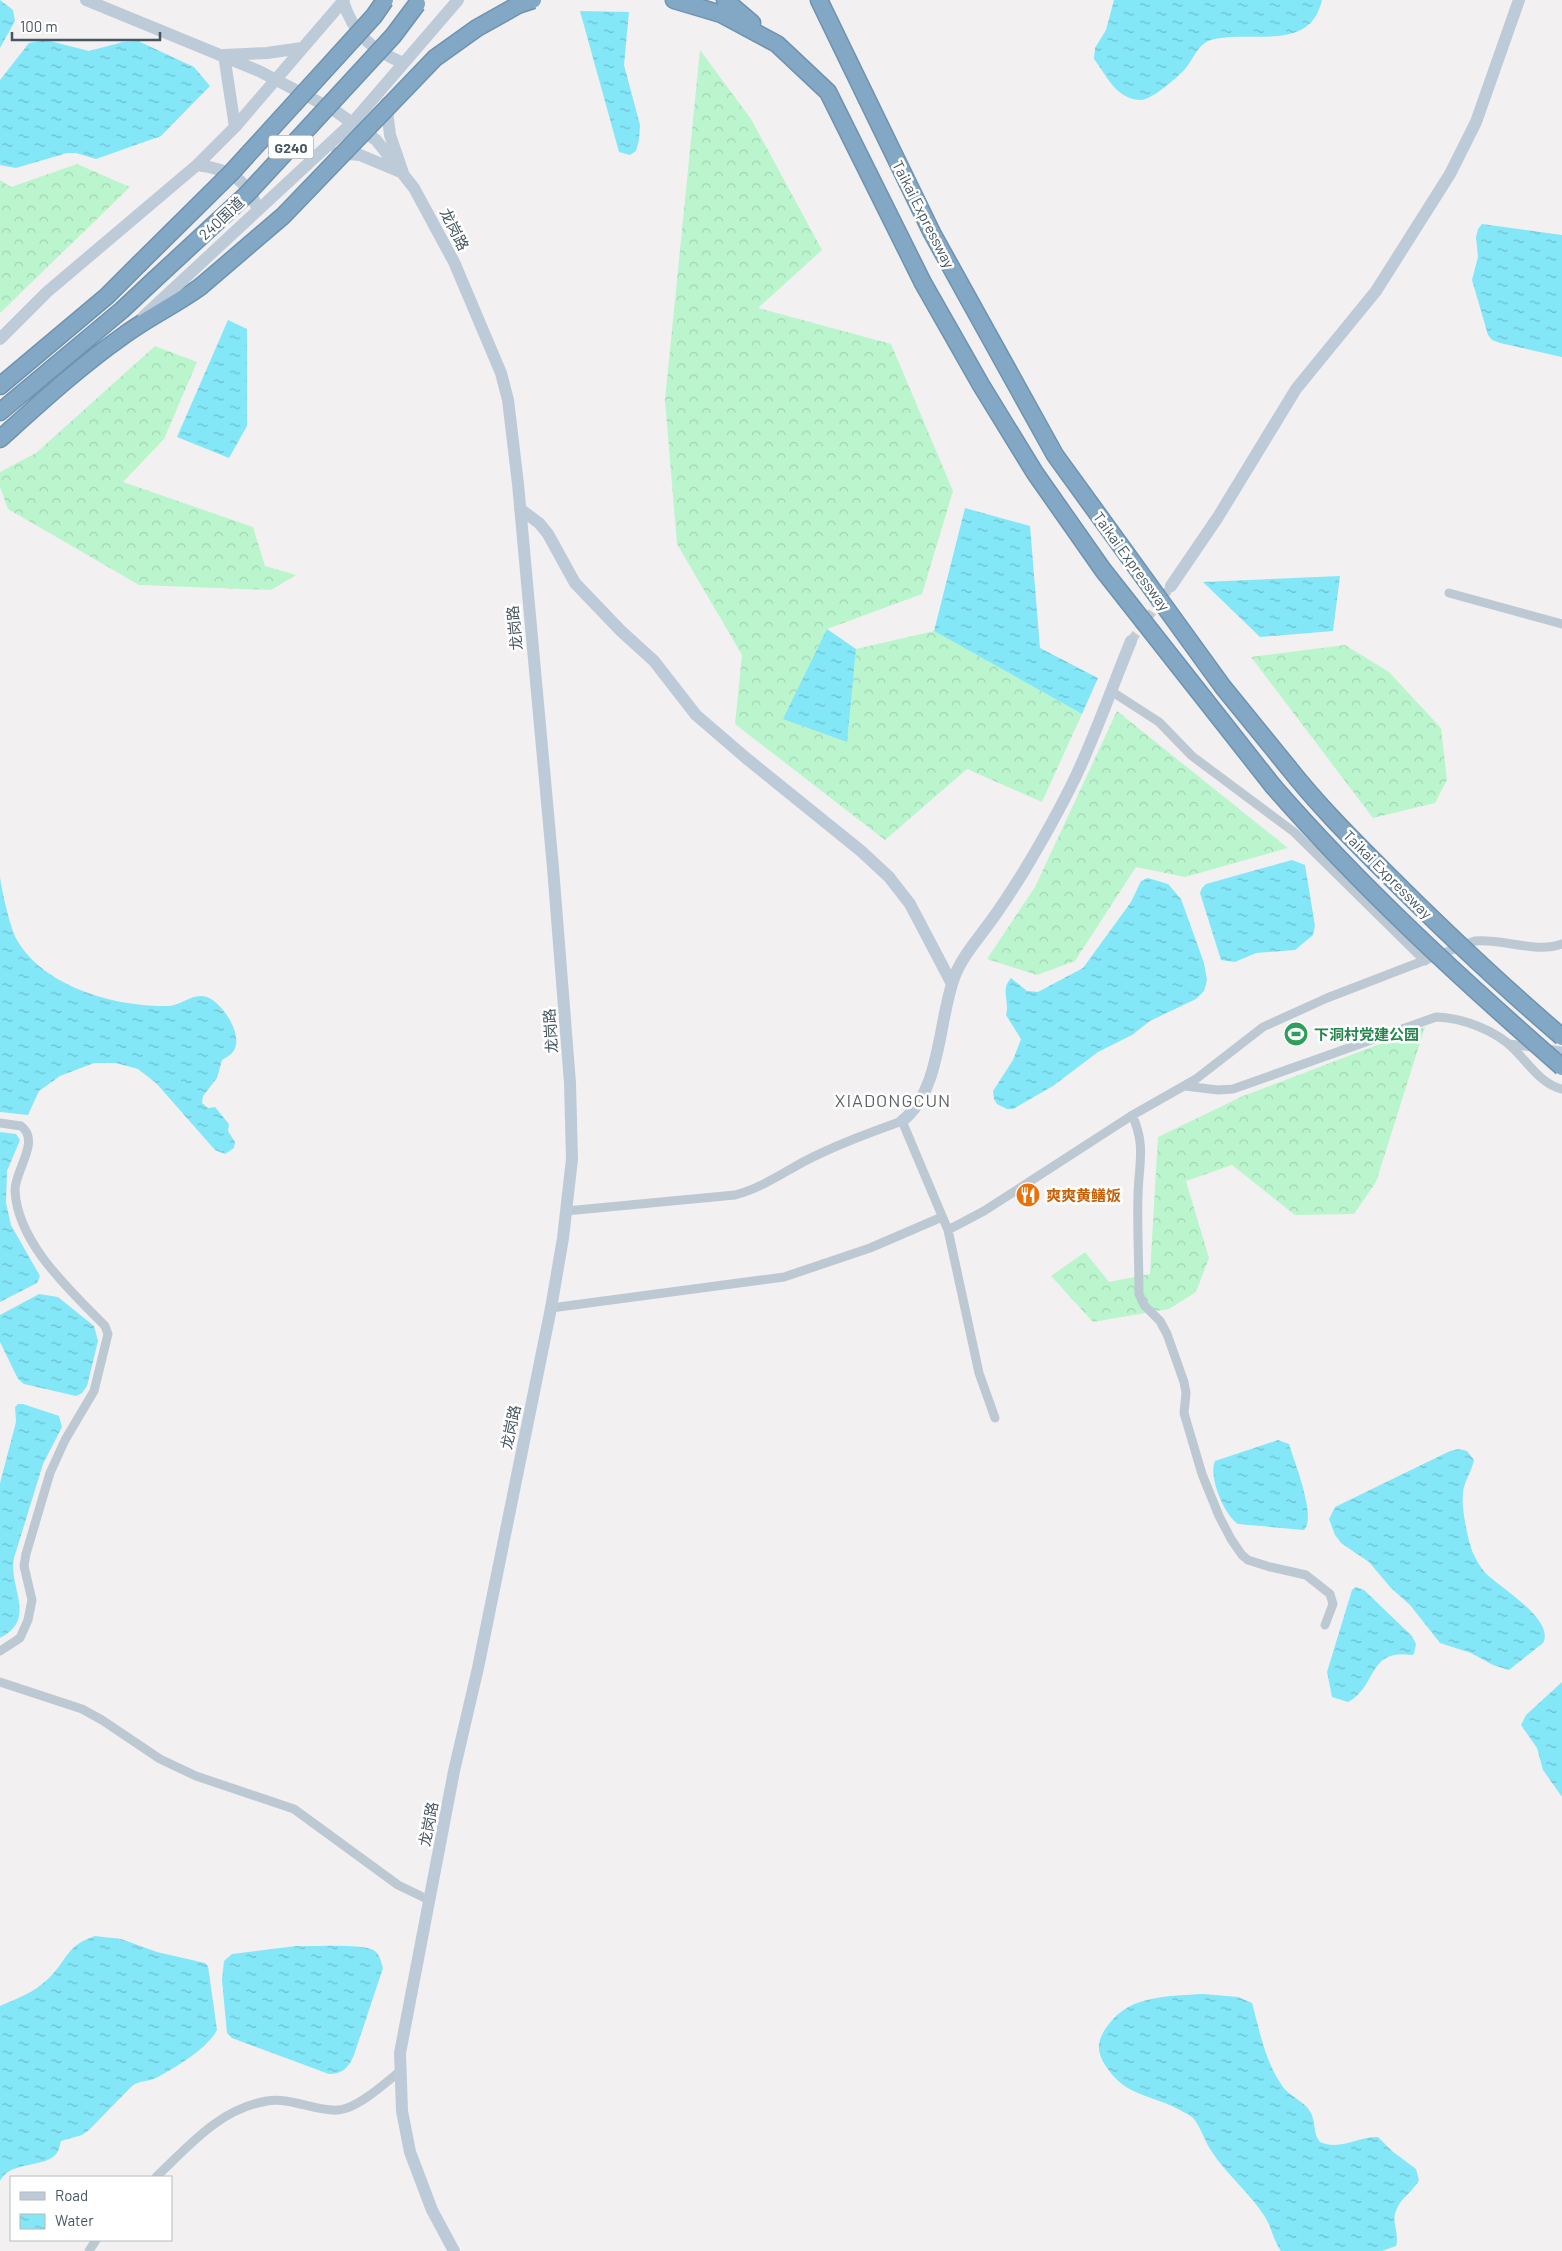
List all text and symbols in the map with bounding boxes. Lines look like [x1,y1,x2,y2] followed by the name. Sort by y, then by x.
[12,10,160,42] scale bar
[20,17,58,35] text: 100 m
[268,136,314,158] road number: G240
[889,157,959,271] street label: Taikai Expressway
[195,193,247,243] street label: 240国道
[437,205,473,253] street label: 龙岗路
[1090,508,1174,614] street label: Taikai Expressway
[503,605,525,651] street label: 龙岗路
[1340,826,1436,922] street label: Taikai Expressway
[539,1008,561,1054] street label: 龙岗路
[1283,1021,1309,1047] sports icon: 下洞村党建公园
[1314,1025,1419,1043] place label: 下洞村党建公园
[835,1089,951,1111] district label: XIADONGCUN
[1015,1182,1041,1208] restaurant icon: 爽爽黄鳝饭
[1046,1186,1121,1204] place label: 爽爽黄鳝饭
[497,1403,523,1451] street label: 龙岗路
[415,1800,441,1848] street label: 龙岗路
[10,2176,172,2241] legend
[55,2186,88,2204] text: Road
[55,2211,94,2229] text: Water

